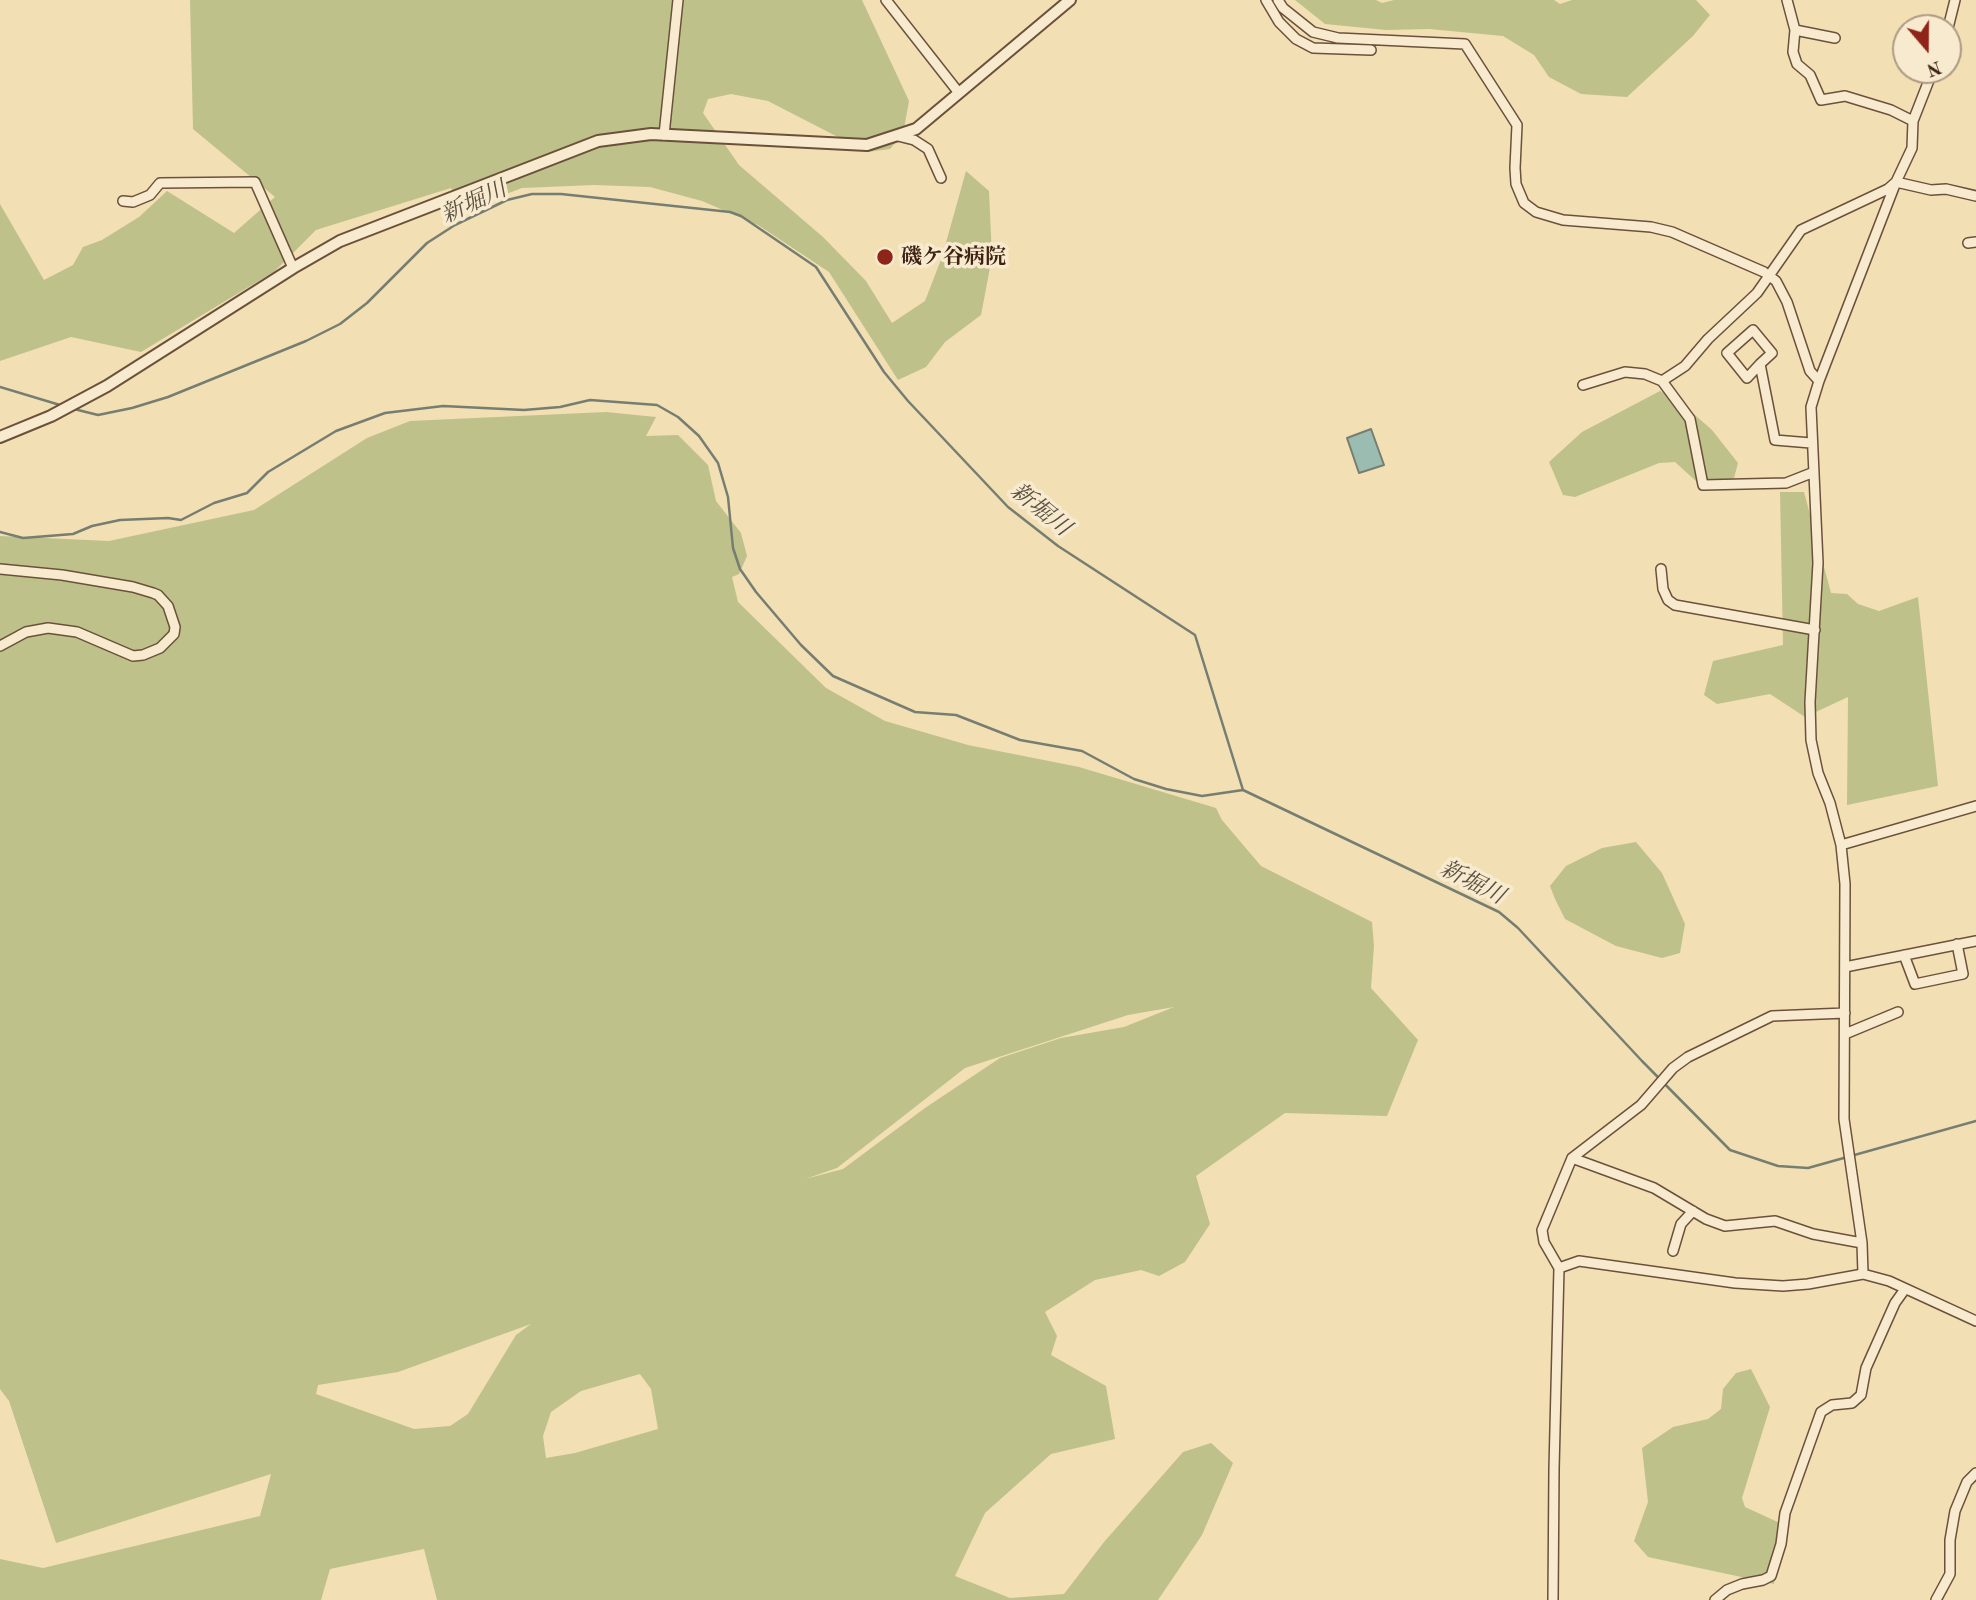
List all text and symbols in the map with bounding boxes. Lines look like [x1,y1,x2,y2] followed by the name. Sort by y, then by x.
[1892,14,1962,84] north arrow
[1924,56,1944,79] text: N
[437,176,511,230] water label: 新堀川
[901,244,1006,270] place label: 磯ケ谷病院
[875,247,895,267] marker: 磯ケ谷病院
[1005,478,1075,542] water label: 新堀川
[1435,855,1509,911] water label: 新堀川

